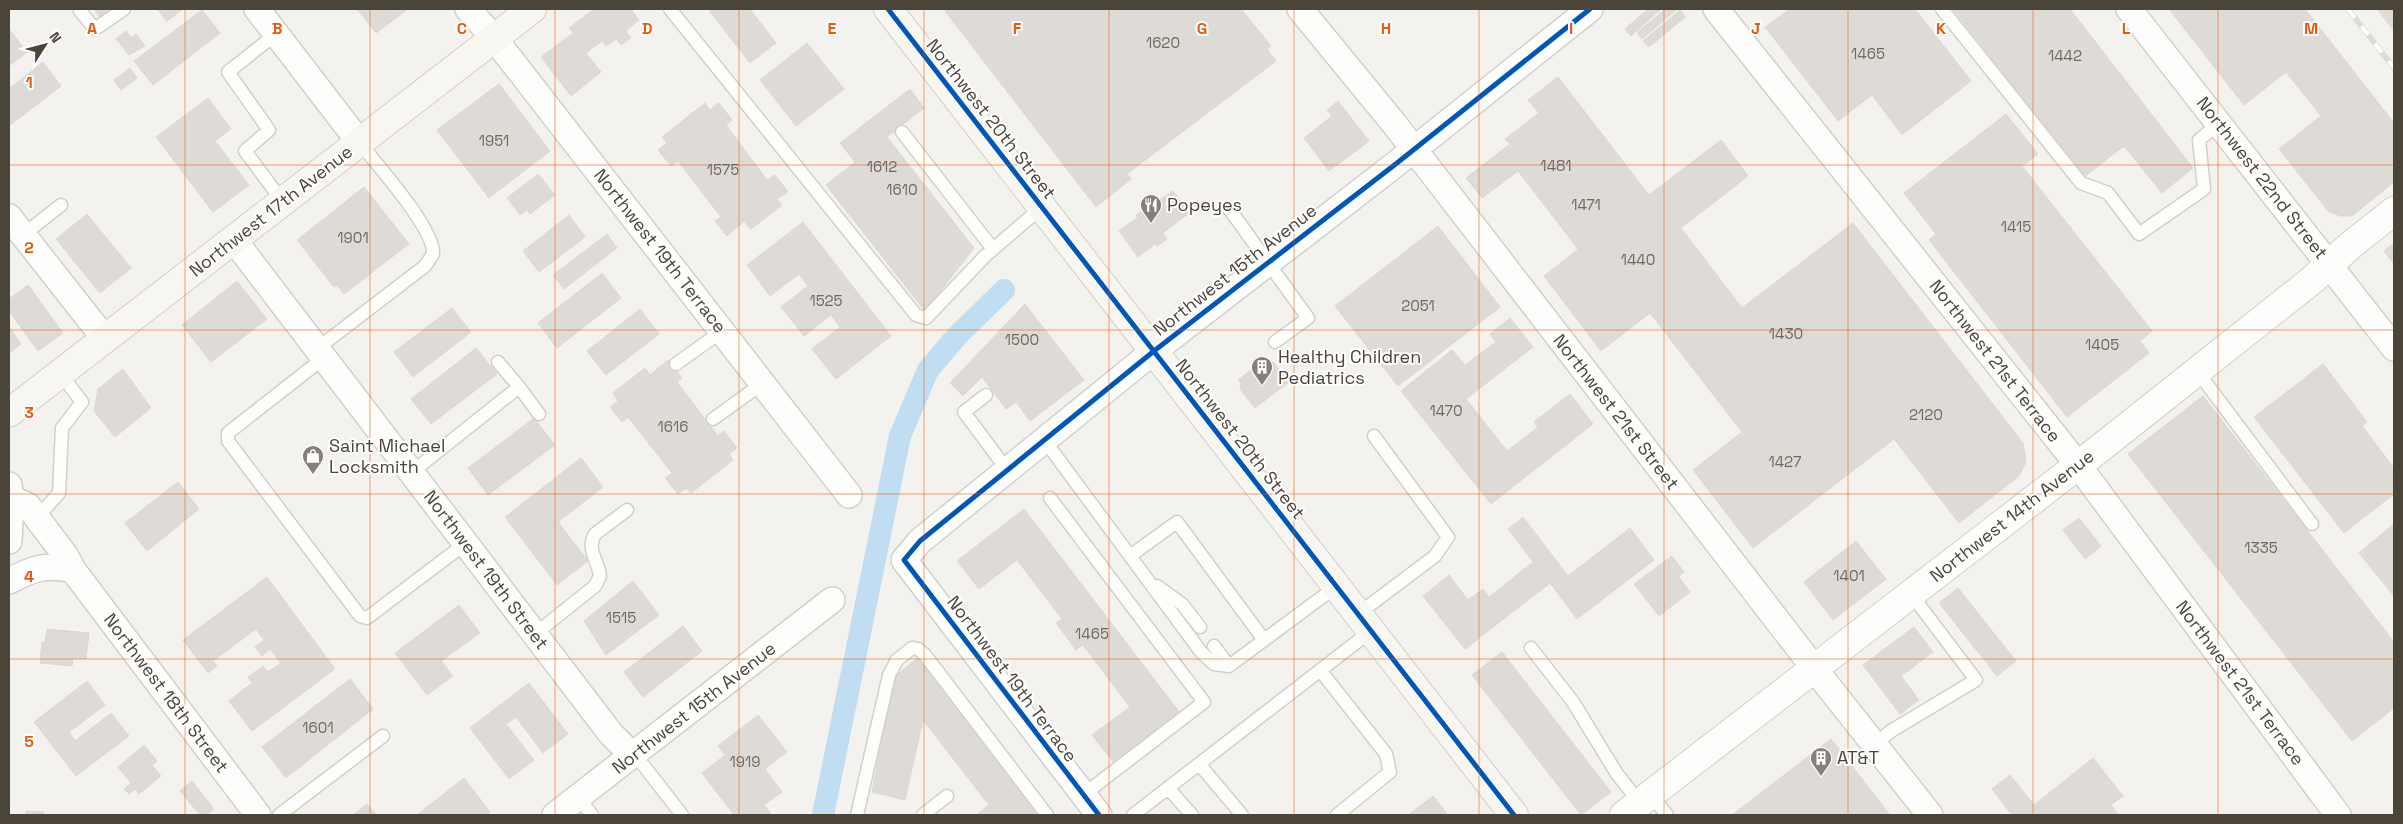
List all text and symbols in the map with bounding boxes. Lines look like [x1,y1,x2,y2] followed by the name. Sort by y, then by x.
[87,18,97,39] text: A
[272,18,282,39] text: B
[457,18,467,39] text: C
[642,18,652,39] text: D
[828,18,837,39] text: E
[1013,18,1022,39] text: F
[1197,18,1207,39] text: G
[1381,18,1391,39] text: H
[1569,18,1573,39] text: I
[1751,18,1761,39] text: J
[1936,18,1946,39] text: K
[2122,18,2131,39] text: L
[2304,18,2318,39] text: M
[20,20,70,70] north arrow
[45,28,66,46] text: N
[1146,33,1180,52] house number: 1620
[922,34,1061,204] street label: Northwest 20th Street
[1851,44,1885,63] house number: 1465
[2048,46,2082,65] house number: 1442
[25,72,33,93] text: 1
[2192,92,2333,264] street label: Northwest 22nd Street
[479,131,509,150] house number: 1951
[184,140,357,282] street label: Northwest 17th Avenue
[1540,156,1572,175] house number: 1481
[867,157,897,176] house number: 1612
[707,160,739,179] house number: 1575
[589,164,732,338] street label: Northwest 19th Terrace
[886,180,918,199] house number: 1610
[1139,193,1163,224] restaurant icon: Popeyes
[1167,193,1242,216] place label: Popeyes
[1571,195,1601,214] house number: 1471
[1148,198,1321,341] street label: Northwest 15th Avenue
[2001,217,2031,236] house number: 1415
[337,228,369,247] house number: 1901
[24,237,34,258] text: 2
[1621,250,1655,269] house number: 1440
[1925,275,2066,447] street label: Northwest 21st Terrace
[809,291,843,310] house number: 1525
[1401,296,1435,315] house number: 2051
[1769,324,1803,343] house number: 1430
[1548,329,1684,494] street label: Northwest 21st Street
[1005,330,1039,349] house number: 1500
[2085,335,2119,354] house number: 1405
[1278,345,1421,389] place label: Healthy Children Pediatrics
[1171,354,1310,524] street label: Northwest 20th Street
[1250,355,1274,386] building icon: Healthy Children Pediatrics
[1429,401,1463,420] house number: 1470
[24,402,34,423] text: 3
[1909,405,1943,424] house number: 2120
[658,417,688,436] house number: 1616
[329,434,445,478] place label: Saint Michael Locksmith
[301,444,325,475] shop icon: Saint Michael Locksmith
[1925,444,2098,587] street label: Northwest 14th Avenue
[1768,452,1802,471] house number: 1427
[419,485,554,654] street label: Northwest 19th Street
[2244,538,2278,557] house number: 1335
[24,566,34,587] text: 4
[1833,566,1865,585] house number: 1401
[942,591,1082,766] street label: Northwest 19th Terrace
[2171,596,2310,770] street label: Northwest 21st Terrace
[99,608,234,777] street label: Northwest 18th Street
[606,608,636,627] house number: 1515
[1075,624,1109,643] house number: 1465
[607,636,780,779] street label: Northwest 15th Avenue
[302,718,334,737] house number: 1601
[24,731,34,752] text: 5
[1809,746,1833,777] building icon: AT&T
[1837,746,1879,769] place label: AT&T
[730,752,760,771] house number: 1919

